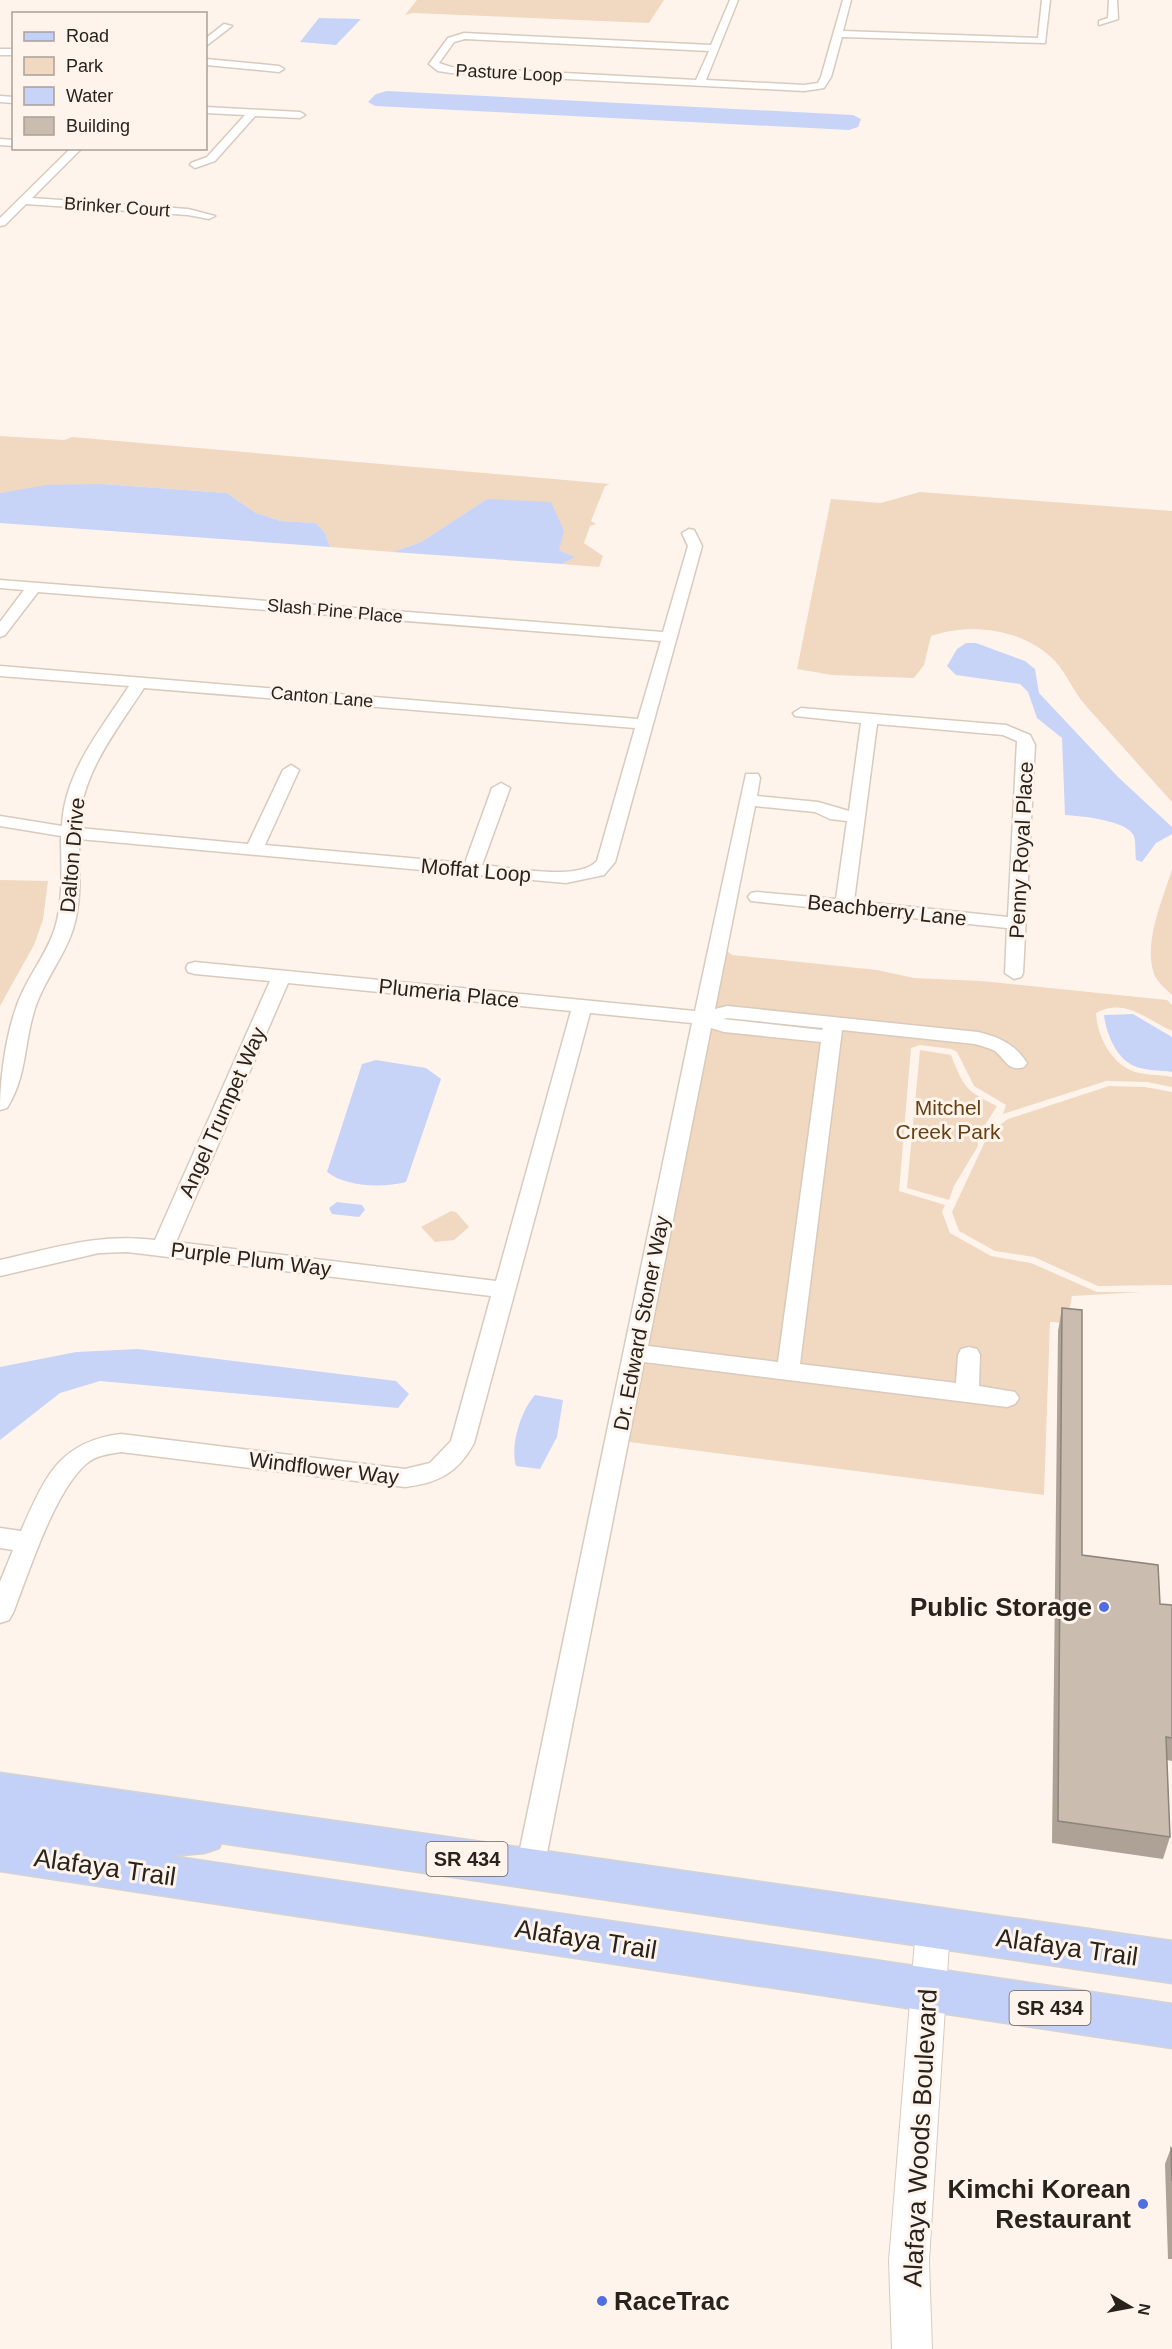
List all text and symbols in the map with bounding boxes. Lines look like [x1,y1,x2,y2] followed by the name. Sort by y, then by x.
[12,12,207,150] legend
[66,26,109,46] text: Road
[66,56,104,76] text: Park
[455,60,563,86] street label: Pasture Loop
[66,86,113,106] text: Water
[66,116,130,136] text: Building
[63,193,171,221] street label: Brinker Court
[266,595,404,627] street label: Slash Pine Place
[270,683,374,711] street label: Canton Lane
[1005,761,1037,939] street label: Penny Royal Place
[56,796,88,914] street label: Dalton Drive
[420,854,532,886] street label: Moffat Loop
[806,890,968,930] street label: Beachberry Lane
[378,974,520,1012] street label: Plumeria Place
[174,1023,270,1201] street label: Angel Trumpet Way
[895,1096,1001,1143] park label: Mitchel Creek Park
[609,1213,673,1433] street label: Dr. Edward Stoner Way
[169,1238,333,1280] street label: Purple Plum Way
[248,1447,401,1489] street label: Windflower Way
[910,1592,1092,1622] place label: Public Storage
[1097,1600,1111,1614] marker: Public Storage
[32,1842,178,1892] street label: Alafaya Trail
[426,1842,508,1876] road number: SR 434
[513,1913,659,1965] street label: Alafaya Trail
[994,1922,1140,1972] street label: Alafaya Trail
[897,1988,943,2288] street label: Alafaya Woods Boulevard
[1010,1991,1090,2025] road number: SR 434
[948,2174,1131,2234] place label: Kimchi Korean Restaurant
[1136,2197,1150,2211] marker: Kimchi Korean Restaurant
[1100,2277,1160,2337] north arrow
[614,2286,730,2316] place label: RaceTrac
[595,2294,609,2308] marker: RaceTrac
[1135,2302,1154,2317] text: N

